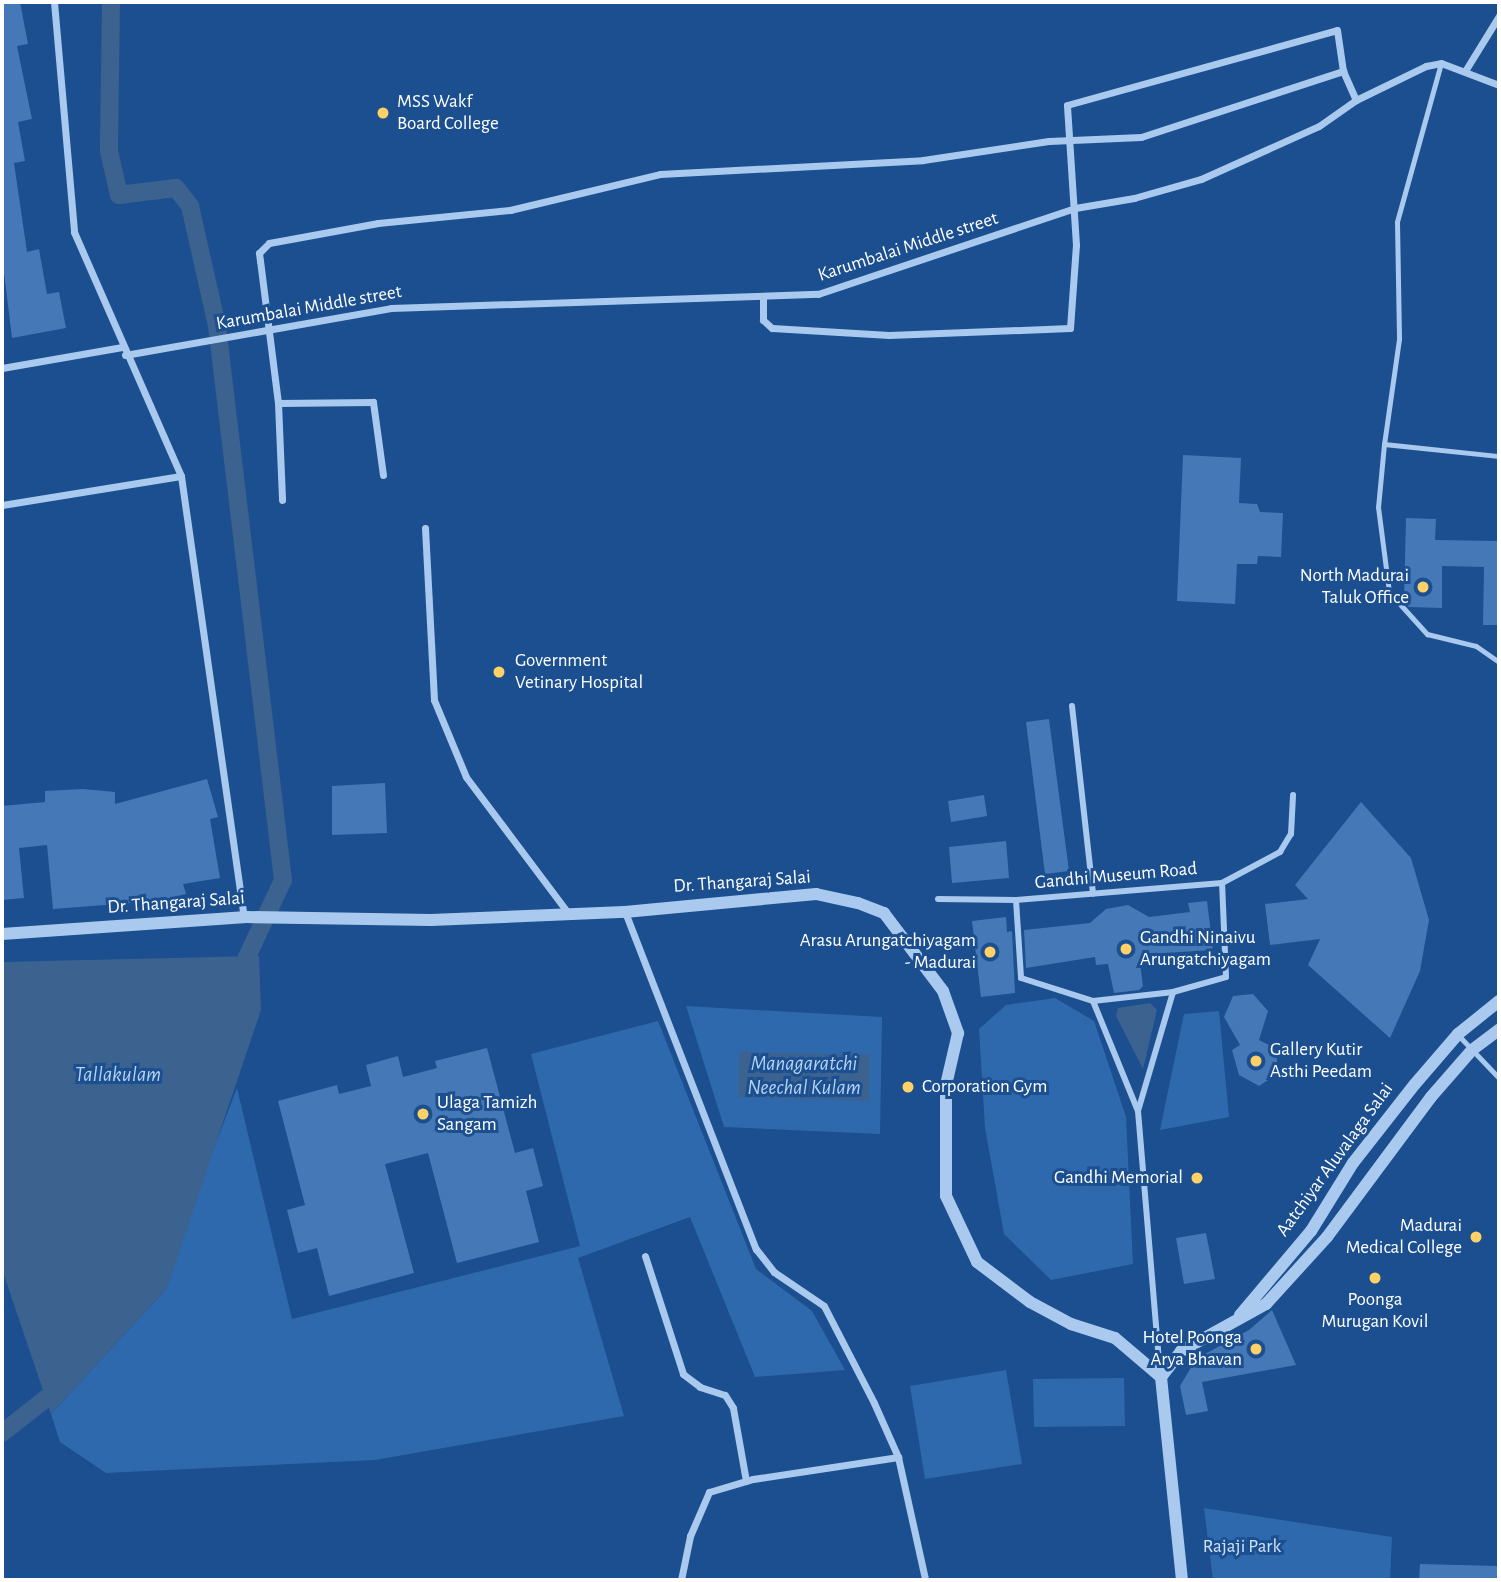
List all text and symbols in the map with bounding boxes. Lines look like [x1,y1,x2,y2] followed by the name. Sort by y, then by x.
[397,91,499,135] place label: MSS Wakf Board College
[375,105,391,121] marker: MSS Wakf Board College
[815,207,1001,287] street label: Karumbalai Middle street
[214,280,404,336] street label: Karumbalai Middle street
[1300,565,1409,609] place label: North Madurai Taluk Office
[1415,579,1431,595] marker: North Madurai Taluk Office
[515,650,643,694] place label: Government Vetinary Hospital
[489,662,509,682] marker: Government Vetinary Hospital
[1034,858,1198,894] street label: Gandhi Museum Road
[673,866,811,898] street label: Dr. Thangaraj Salai
[107,887,245,919] street label: Dr. Thangaraj Salai
[1140,927,1271,971] place label: Gandhi Ninaivu Arungatchiyagam
[800,930,976,974] place label: Arasu Arungatchiyagam - Madurai
[1118,941,1134,957] marker: Gandhi Ninaivu Arungatchiyagam
[982,944,998,960] marker: Arasu Arungatchiyagam - Madurai
[1270,1039,1372,1083] place label: Gallery Kutir Asthi Peedam
[747,1051,861,1101] water label: Managaratchi Neechal Kulam
[1248,1053,1264,1069] marker: Gallery Kutir Asthi Peedam
[75,1062,161,1088] water label: Tallakulam
[922,1076,1047,1098] place label: Corporation Gym
[900,1079,916,1095] marker: Corporation Gym
[1272,1079,1398,1241] street label: Aatchiyar Aluvalaga Salai
[437,1092,537,1136] place label: Ulaga Tamizh Sangam
[415,1106,431,1122] marker: Ulaga Tamizh Sangam
[1054,1167,1183,1189] place label: Gandhi Memorial
[1189,1170,1205,1186] marker: Gandhi Memorial
[1346,1215,1462,1259] place label: Madurai Medical College
[1468,1229,1484,1245] marker: Madurai Medical College
[1367,1270,1383,1286] marker: Poonga Murugan Kovil
[1322,1289,1428,1333] place label: Poonga Murugan Kovil
[1143,1327,1242,1371] place label: Hotel Poonga Arya Bhavan
[1248,1341,1264,1357] marker: Hotel Poonga Arya Bhavan
[1203,1536,1281,1558] park label: Rajaji Park

